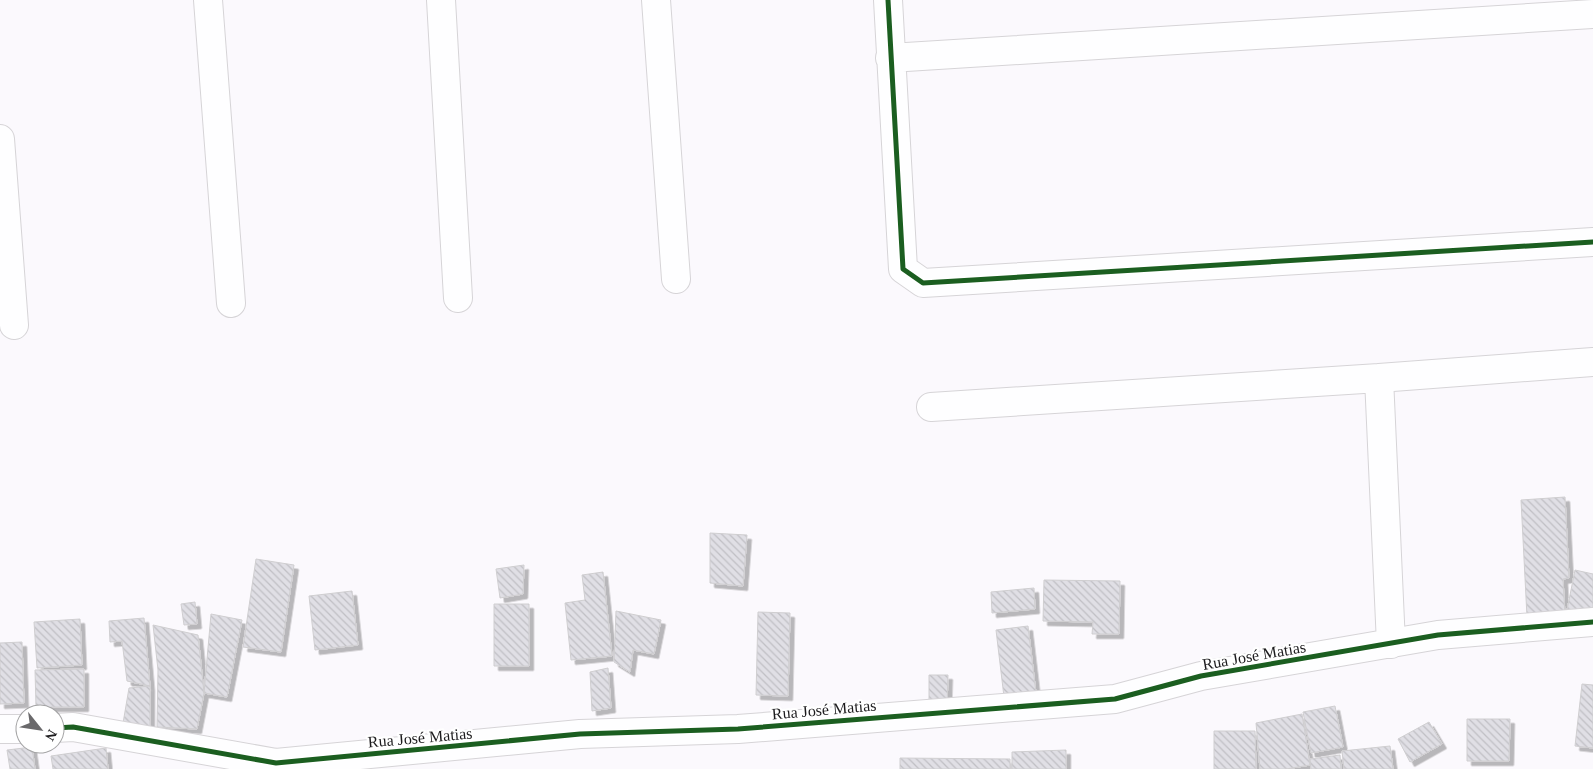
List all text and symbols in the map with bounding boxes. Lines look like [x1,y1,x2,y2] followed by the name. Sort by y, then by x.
[1201,638,1307,673] street label: Rua José Matias
[771,696,877,723] street label: Rua José Matias
[15,704,65,754] north arrow
[367,724,473,751] street label: Rua José Matias
[42,727,60,743] text: N

